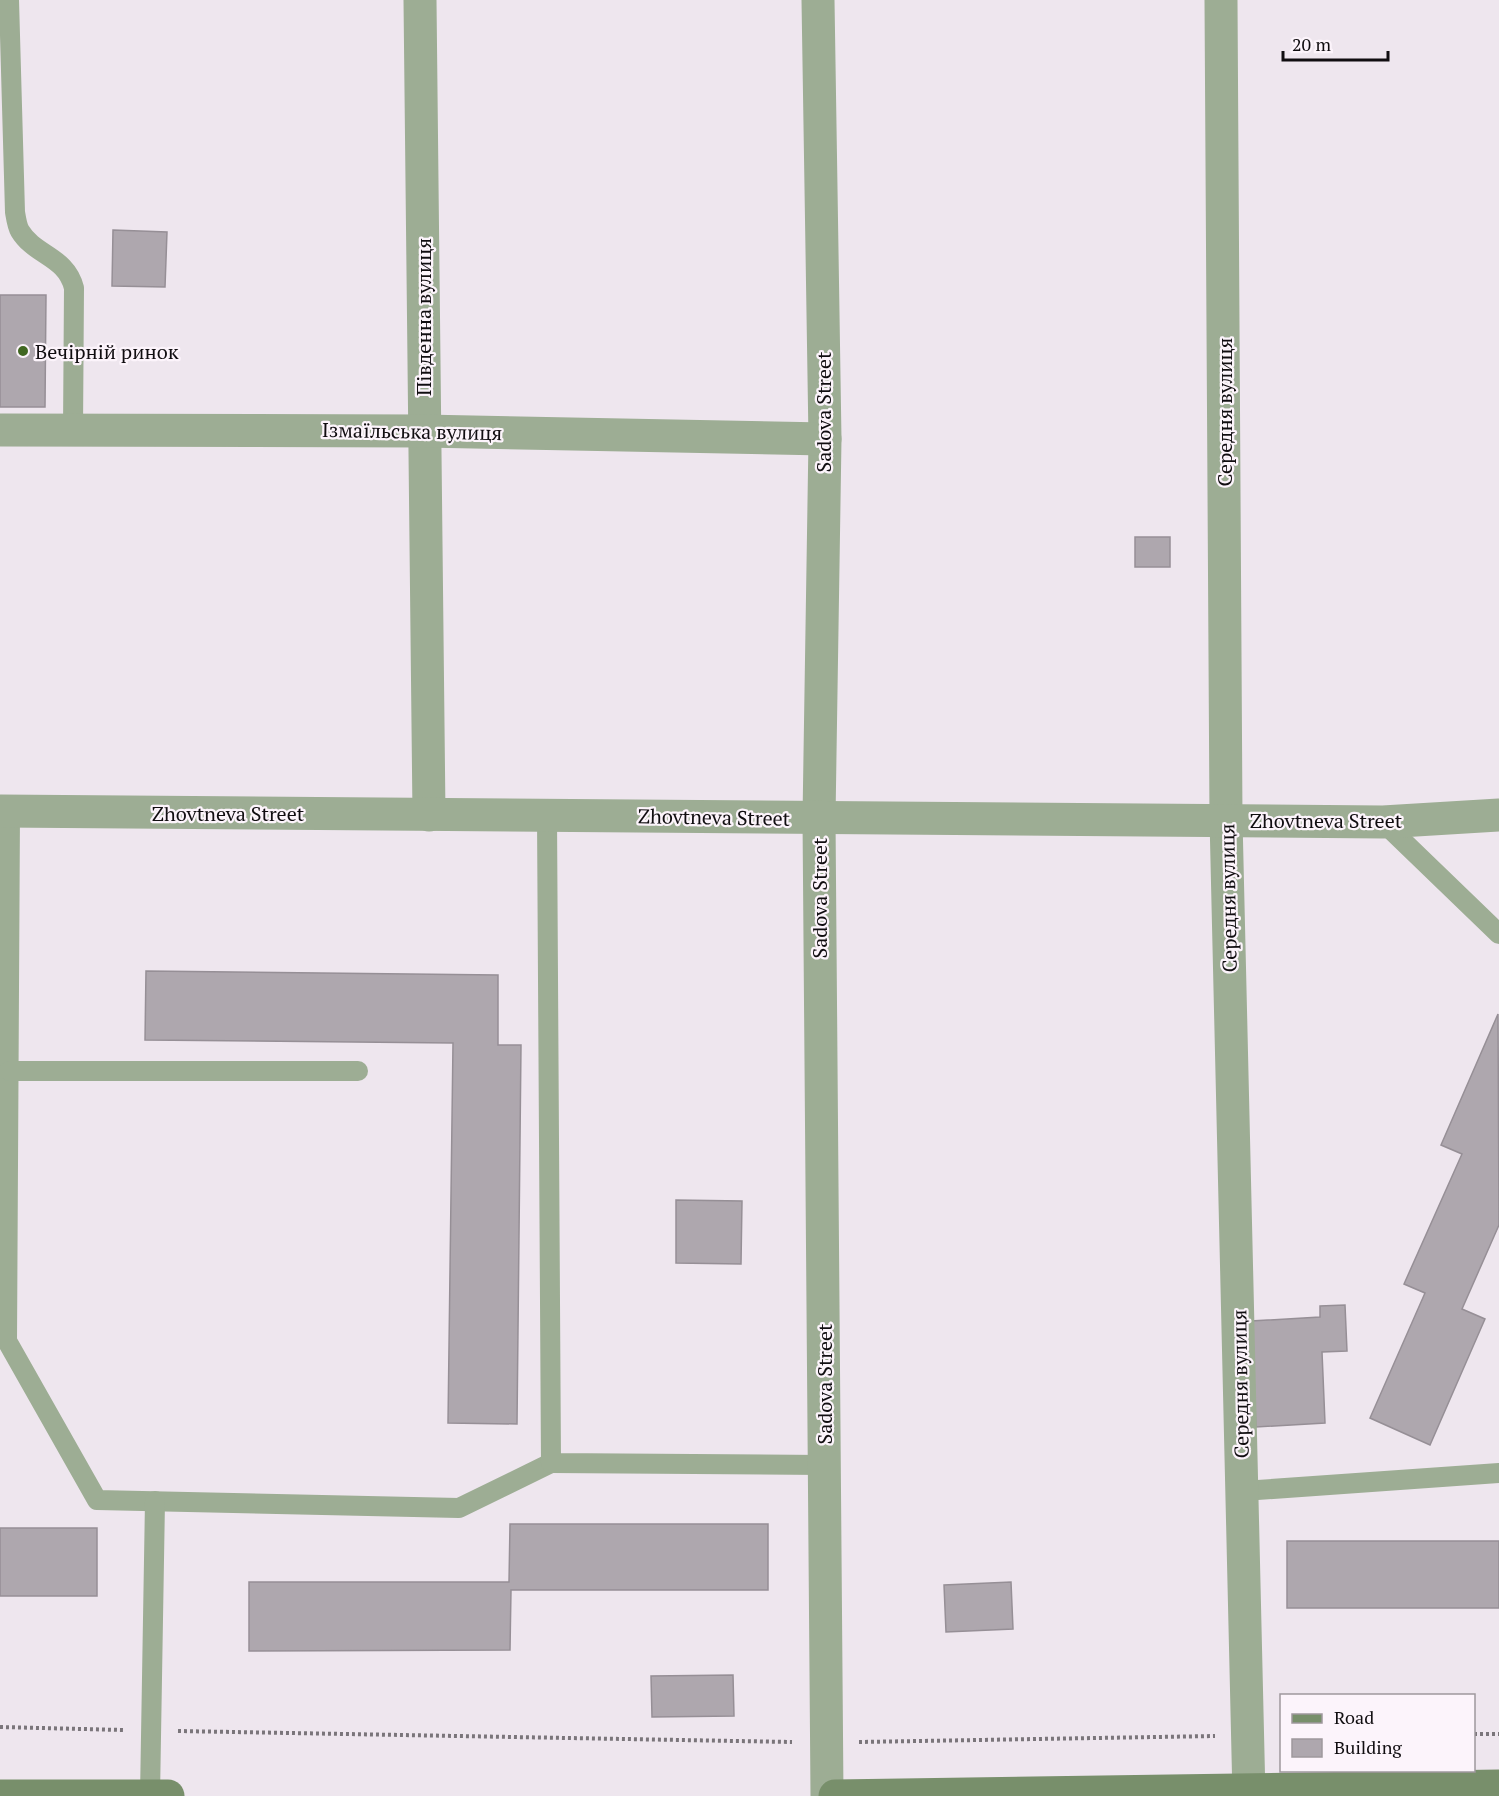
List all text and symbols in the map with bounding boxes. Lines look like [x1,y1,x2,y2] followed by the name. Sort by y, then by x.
[1283,24,1388,62] scale bar
[1292,32,1332,56] text: 20 m
[410,238,437,396] street label: Південна вулиця
[35,338,179,365] place label: Вечірній ринок
[1211,338,1238,486] street label: Середня вулиця
[16,344,30,358] marker: Вечірній ринок
[810,351,837,473] street label: Sadova Street
[322,416,502,446] street label: Ізмаїльська вулиця
[152,800,305,827] street label: Zhovtneva Street
[638,802,791,832] street label: Zhovtneva Street
[1250,807,1403,834] street label: Zhovtneva Street
[1213,823,1243,973] street label: Середня вулиця
[806,837,833,959] street label: Sadova Street
[1225,1309,1255,1459] street label: Середня вулиця
[811,1323,838,1445] street label: Sadova Street
[1280,1694,1475,1772] legend
[1334,1705,1374,1729] text: Road
[1334,1735,1402,1759] text: Building

